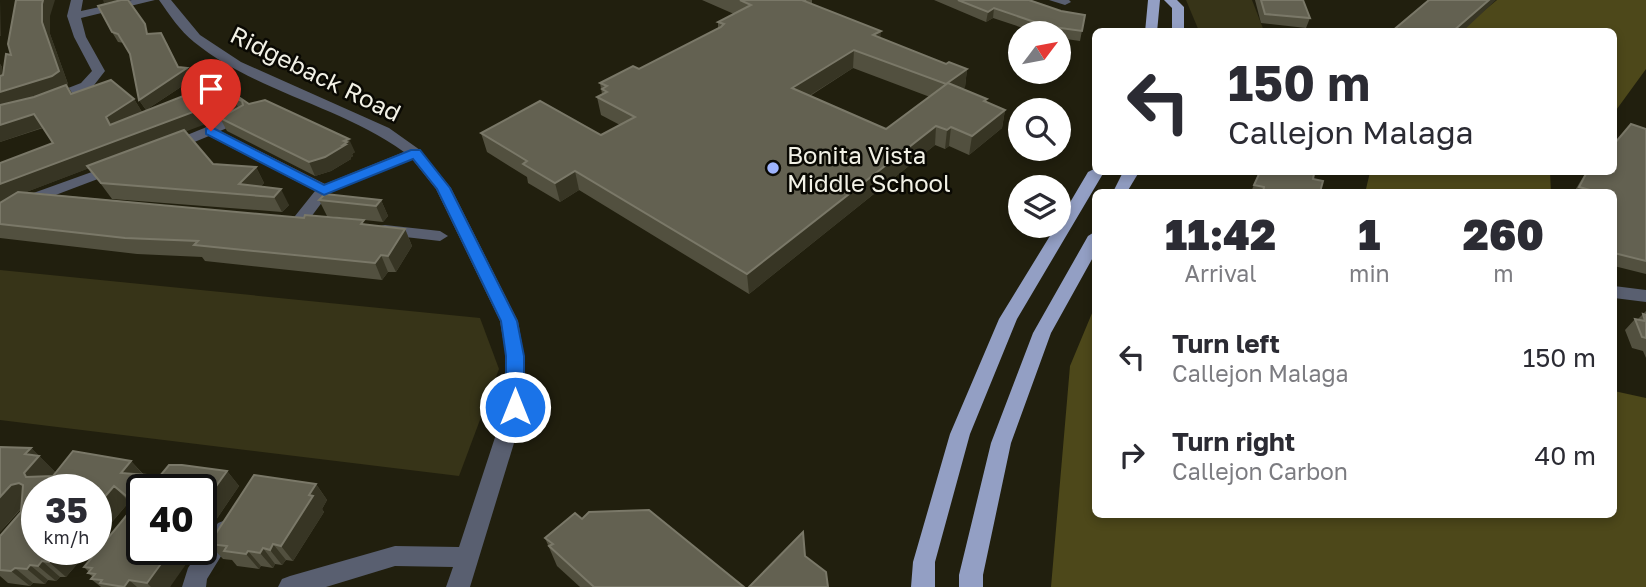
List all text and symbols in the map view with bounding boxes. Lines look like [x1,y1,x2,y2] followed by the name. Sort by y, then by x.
[226,19,406,127] street label: Ridgeback Road
[1008,21,1071,84] north arrow
[1008,21,1071,238] map controls
[1228,53,1370,112] text: 150 m
[1113,56,1204,147] icon: left
[181,59,241,131] pin
[192,70,230,108] icon: arrive
[1008,98,1071,161] button: search
[1228,113,1474,151] text: Callejon Malaga
[787,140,951,197] place label: Bonita Vista Middle School
[765,160,781,176] marker: Bonita Vista Middle School
[1008,175,1071,238] button: layers
[1165,209,1276,259] text: 11:42
[1358,209,1381,259] text: 1
[1463,209,1544,259] text: 260
[1185,259,1257,287] text: Arrival
[1349,259,1390,287] text: min
[1493,259,1514,287] text: m
[1172,328,1280,359] text: Turn left
[1113,338,1151,376] icon: left
[1523,342,1596,373] text: 150 m
[1172,359,1349,387] text: Callejon Malaga
[478,370,552,444] position arrow
[1172,426,1295,457] text: Turn right
[1113,436,1151,474] icon: right
[1535,440,1596,471] text: 40 m
[1172,457,1348,485] text: Callejon Carbon
[126,474,217,565] speed limit sign: 40
[45,489,88,531] text: 35
[44,526,89,548] text: km/h

